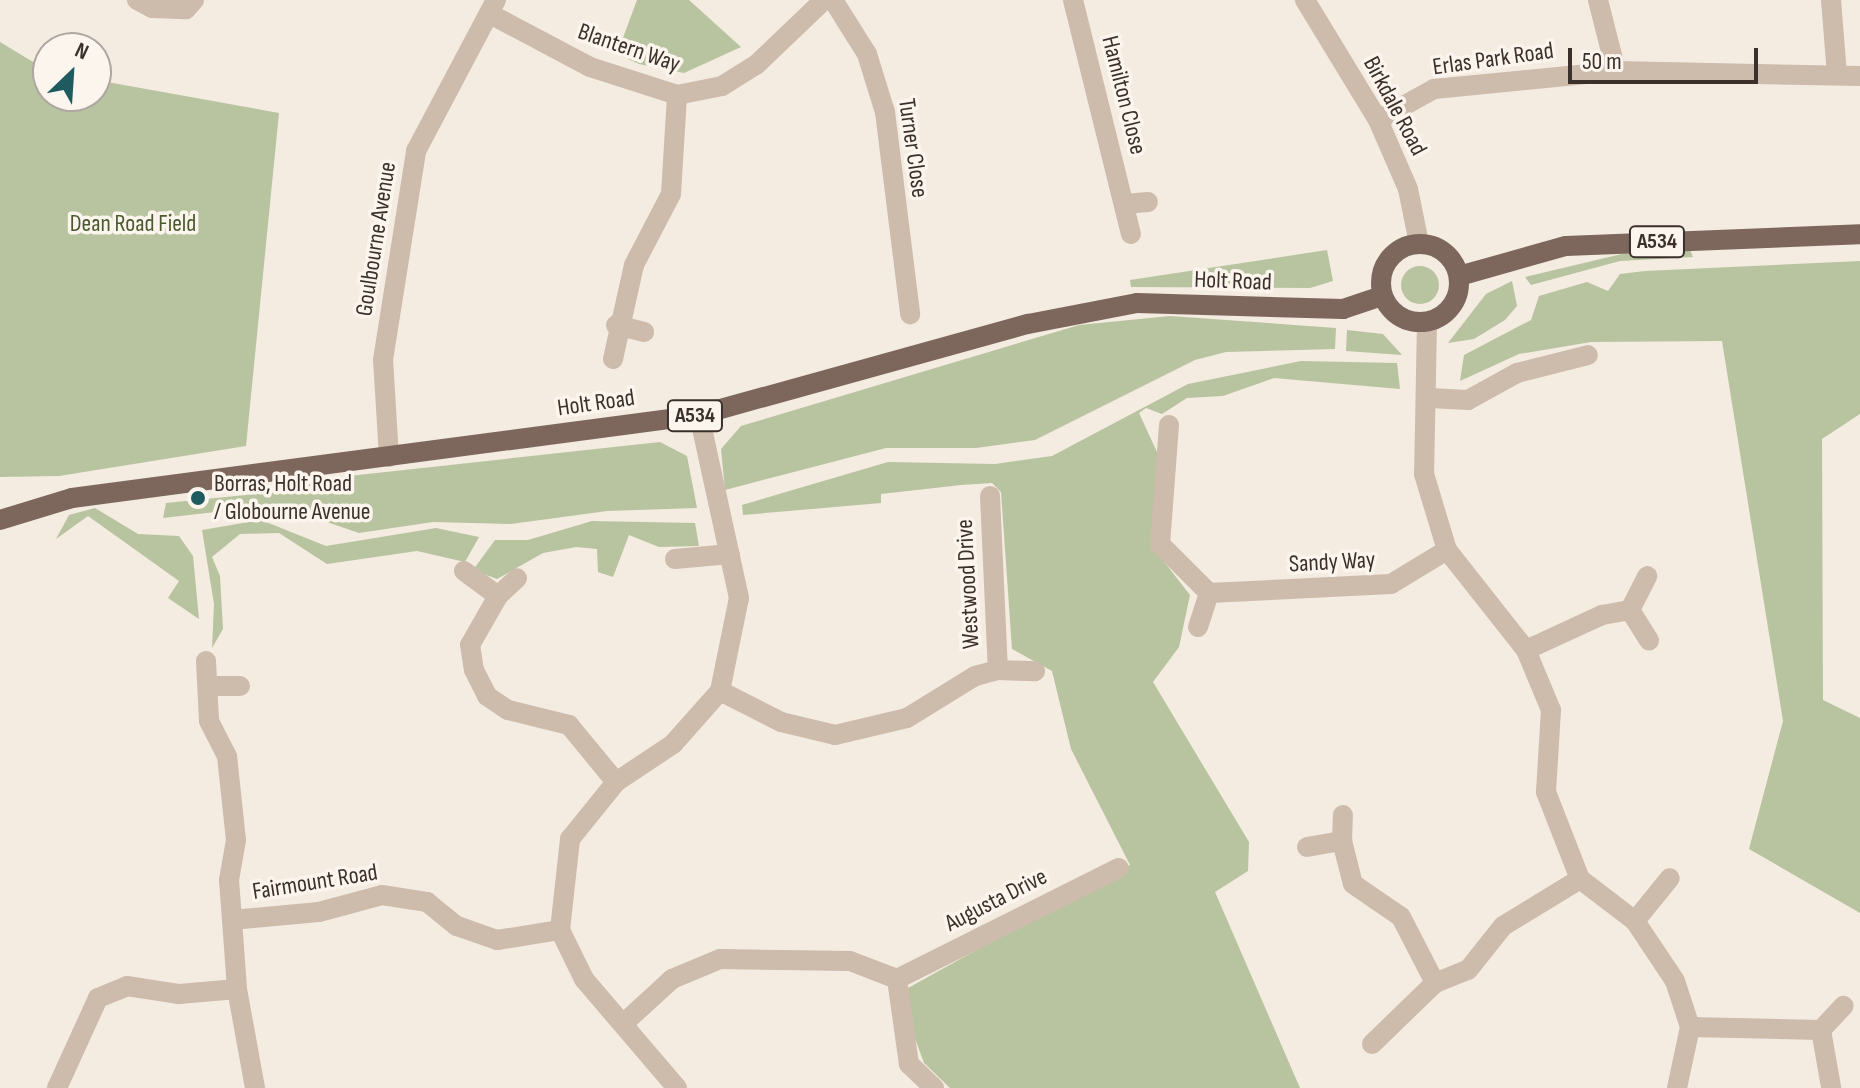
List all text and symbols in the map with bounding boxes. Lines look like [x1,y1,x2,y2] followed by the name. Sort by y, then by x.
[574,17,684,79] street label: Blantern Way
[32,32,112,112] north arrow
[1572,32,1762,82] scale bar
[1095,33,1153,157] street label: Hamilton Close
[1431,36,1555,82] street label: Erlas Park Road
[70,37,93,66] text: N
[1582,47,1622,76] text: 50 m
[1357,52,1433,160] street label: Birkdale Road
[892,97,934,199] street label: Turner Close
[350,160,402,318] street label: Goulbourne Avenue
[70,210,196,238] park label: Dean Road Field
[1627,224,1687,260] road number: A534
[1194,265,1272,297] street label: Holt Road
[556,383,636,423] street label: Holt Road
[665,398,725,434] road number: A534
[214,470,371,526] place label: Borras, Holt Road / Globourne Avenue
[189,489,207,507] marker: Borras, Holt Road / Globourne Avenue
[950,518,986,650] street label: Westwood Drive
[1288,545,1376,579] street label: Sandy Way
[250,858,380,906] street label: Fairmount Road
[940,862,1052,938] street label: Augusta Drive

